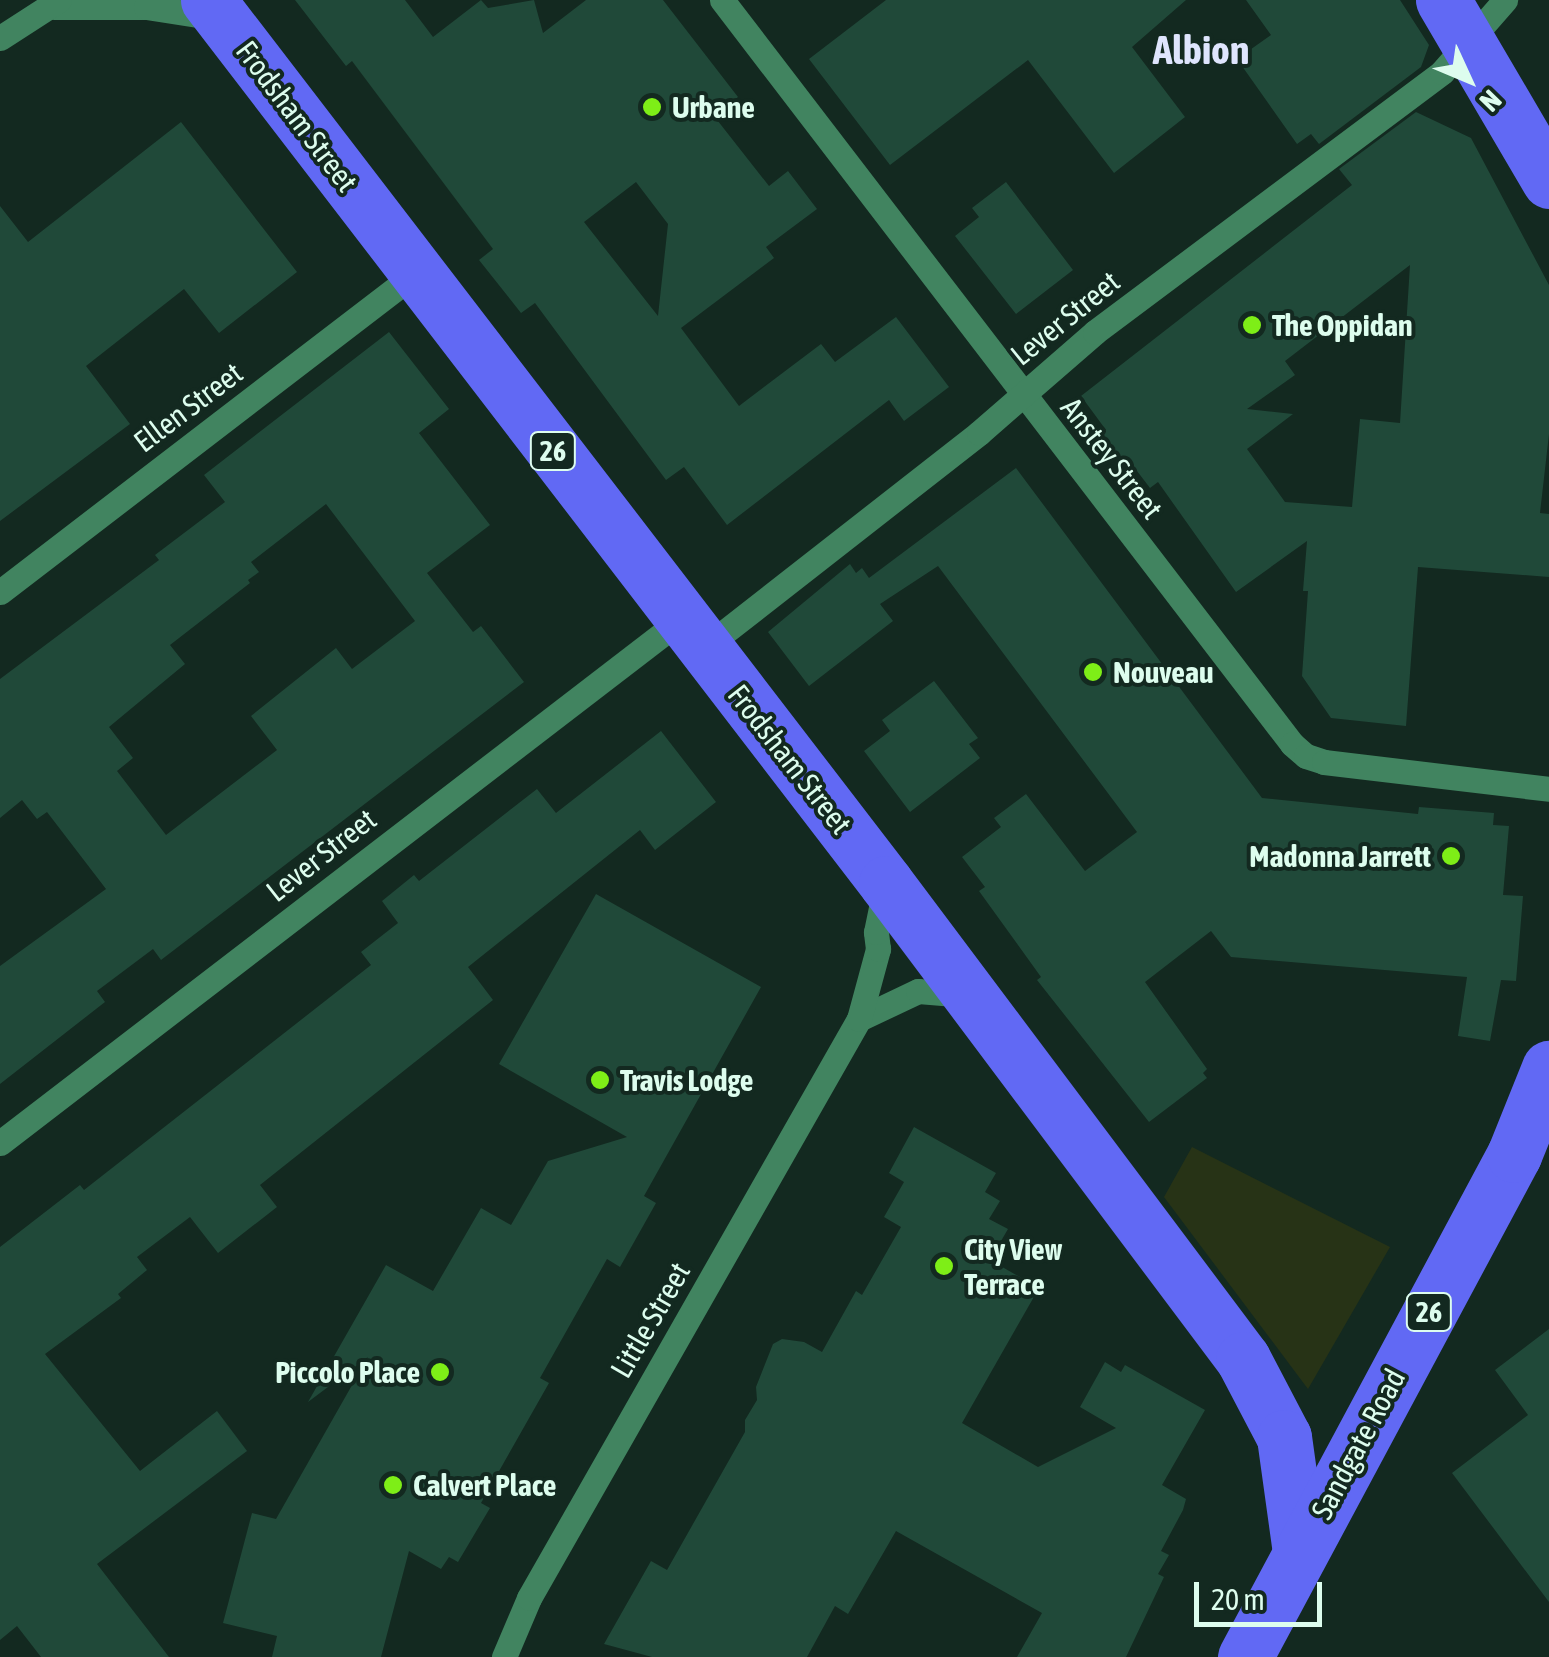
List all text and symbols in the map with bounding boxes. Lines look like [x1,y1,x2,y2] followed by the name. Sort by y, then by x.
[1153,26,1249,74] district label: Albion
[1419,30,1519,130] north arrow
[229,34,365,198] street label: Frodsham Street
[1473,84,1508,118] text: N
[672,89,755,125] place label: Urbane
[641,96,663,118] marker: Urbane
[1003,263,1127,373] street label: Lever Street
[1272,307,1412,343] place label: The Oppidan
[1241,314,1263,336] marker: The Oppidan
[127,355,249,459] street label: Ellen Street
[1054,390,1170,526] street label: Anstey Street
[528,428,578,474] road number: 26
[1113,654,1213,690] place label: Nouveau
[1082,661,1104,683] marker: Nouveau
[721,677,859,841] street label: Frodsham Street
[259,801,383,909] street label: Lever Street
[1249,838,1431,874] place label: Madonna Jarrett
[1440,845,1462,867] marker: Madonna Jarrett
[620,1062,753,1098] place label: Travis Lodge
[589,1069,611,1091] marker: Travis Lodge
[964,1231,1062,1302] place label: City View Terrace
[933,1255,955,1277] marker: City View Terrace
[603,1256,697,1384] street label: Little Street
[1404,1289,1454,1335] road number: 26
[275,1354,420,1390] place label: Piccolo Place
[429,1361,451,1383] marker: Piccolo Place
[1303,1363,1413,1525] street label: Sandgate Road
[413,1467,556,1503] place label: Calvert Place
[382,1474,404,1496] marker: Calvert Place
[1199,1562,1326,1624] scale bar
[1211,1582,1265,1616] text: 20 m

